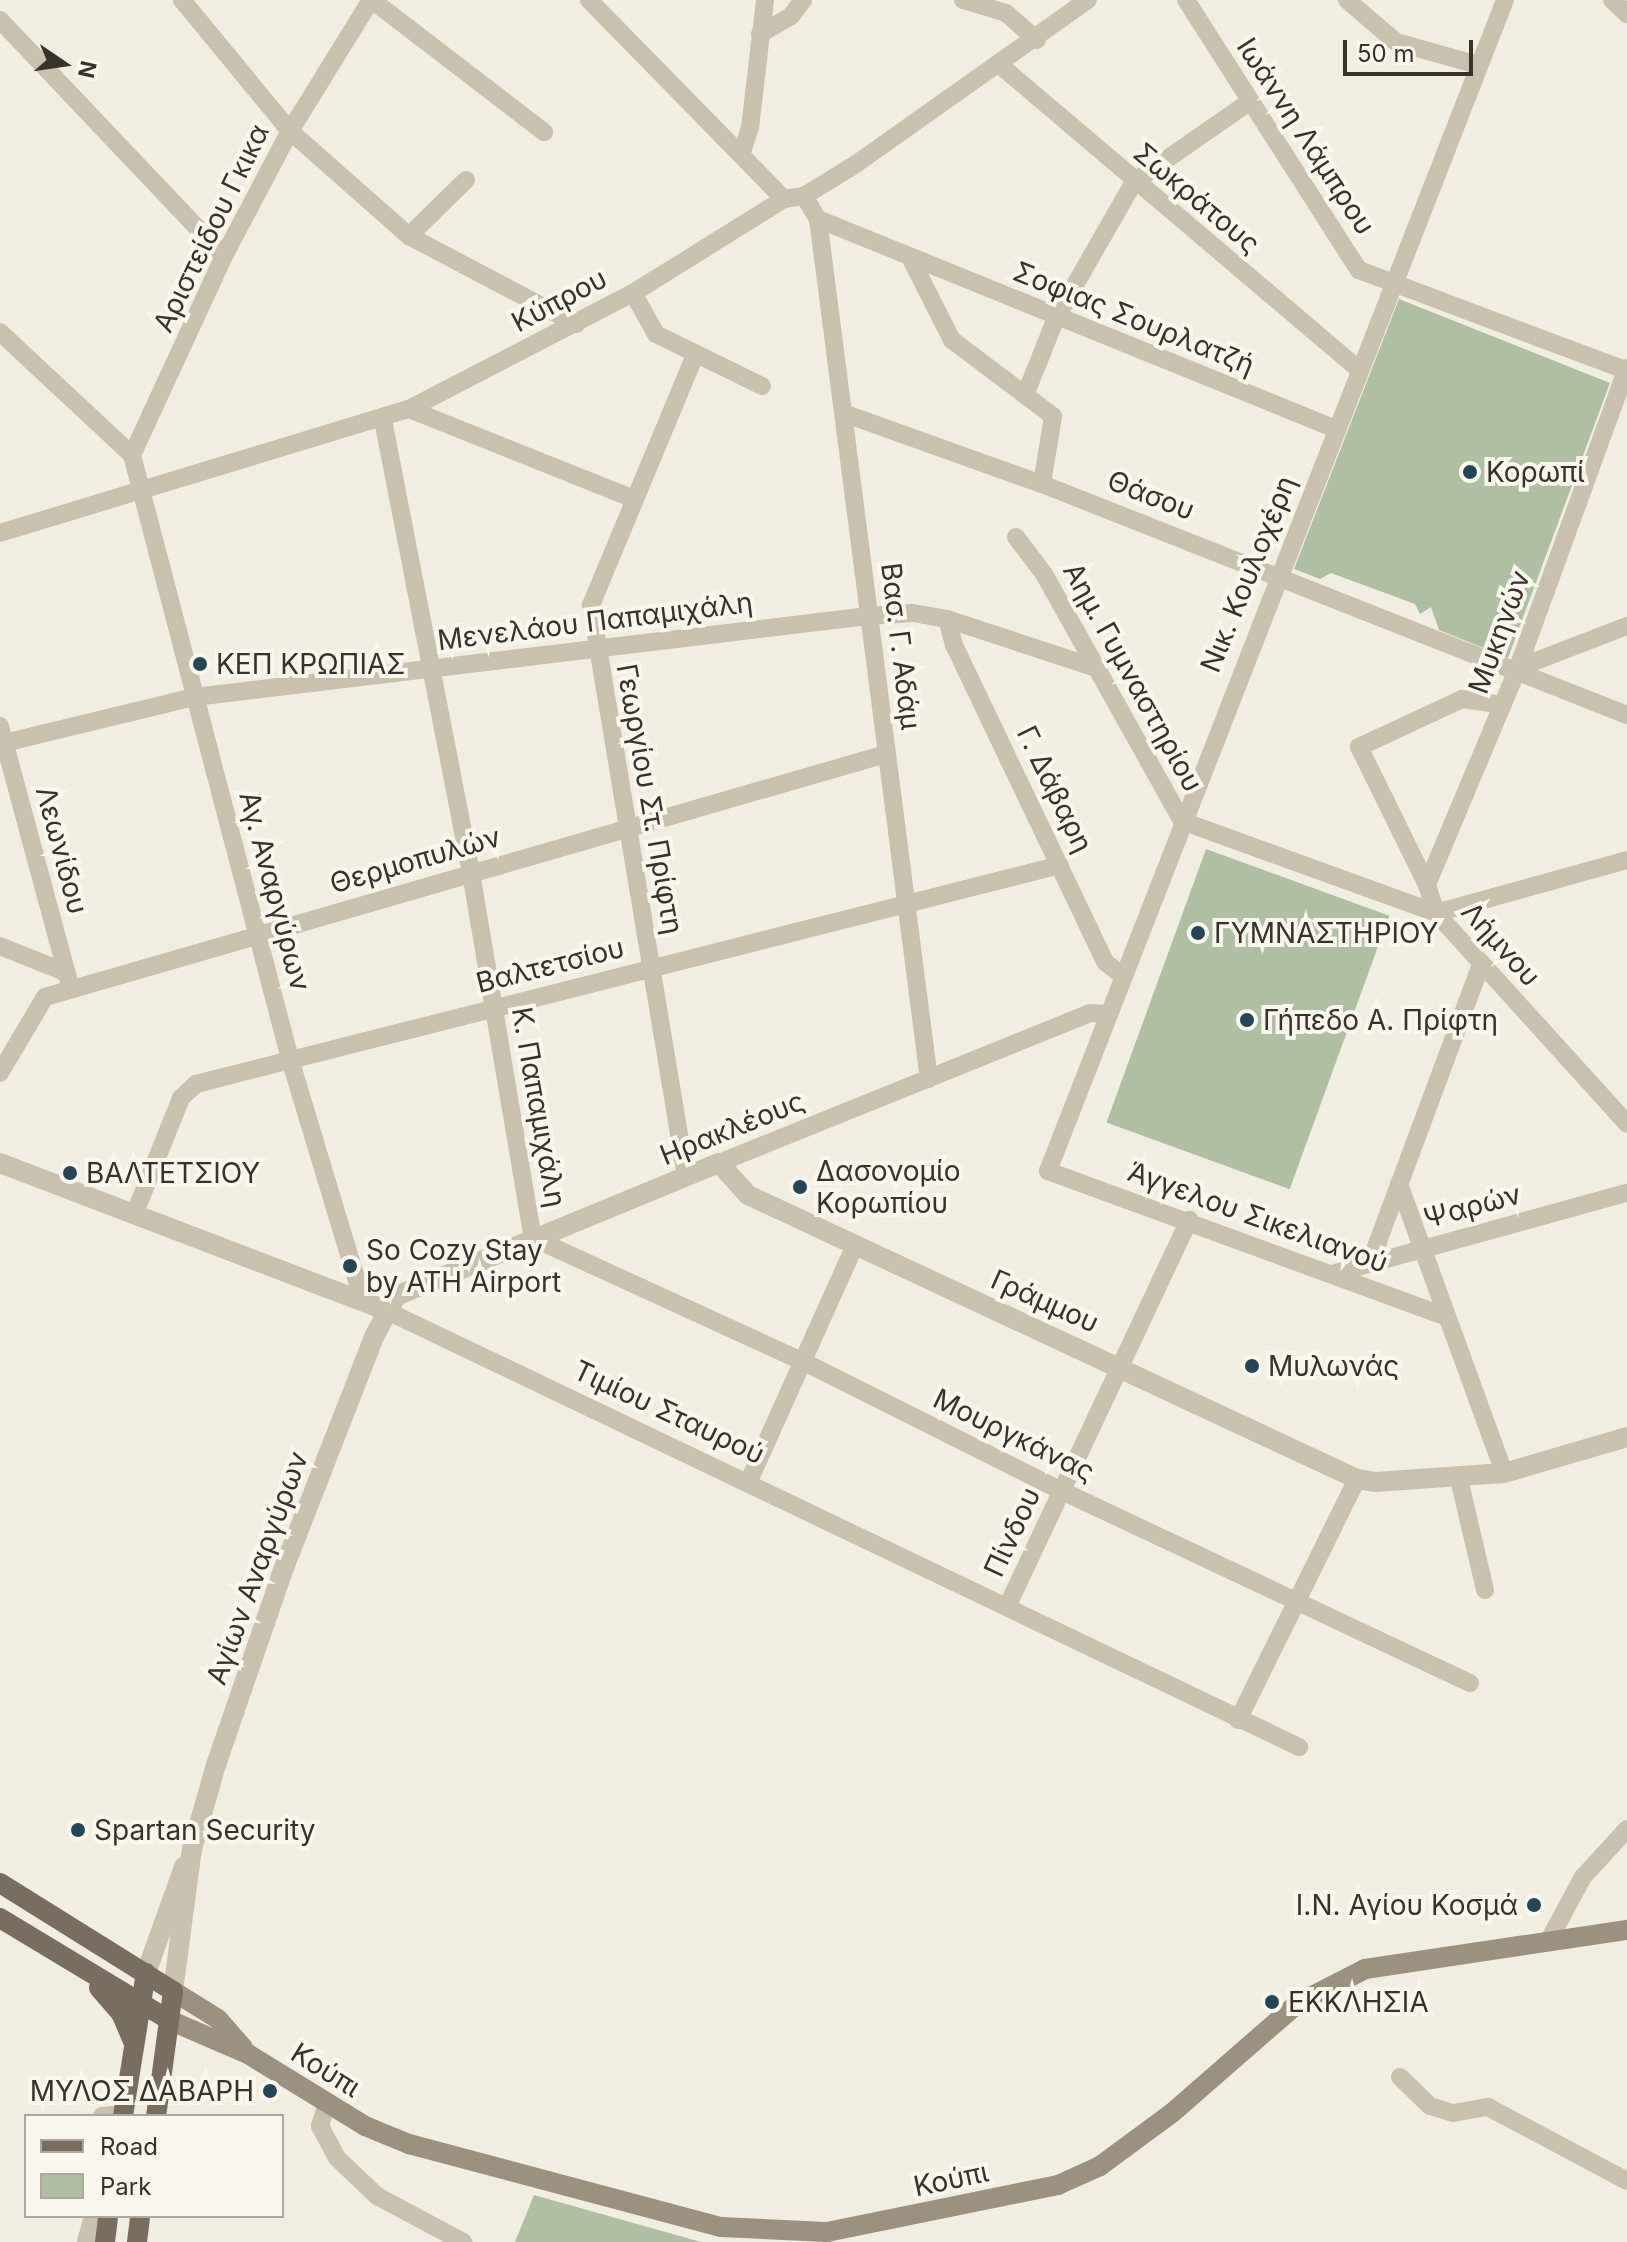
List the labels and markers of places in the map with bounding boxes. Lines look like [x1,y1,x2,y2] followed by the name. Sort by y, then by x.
[1486,455,1585,489] place label: Κορωπί
[1461,463,1479,481] marker: Κορωπί
[216,647,406,681] place label: ΚΕΠ ΚΡΩΠΙΑΣ
[191,655,209,673] marker: ΚΕΠ ΚΡΩΠΙΑΣ
[1214,916,1439,950] place label: ΓΥΜΝΑΣΤΗΡΙΟΥ
[1189,924,1207,942] marker: ΓΥΜΝΑΣΤΗΡΙΟΥ
[1263,1003,1498,1037] place label: Γήπεδο Α. Πρίφτη
[1238,1011,1256,1029] marker: Γήπεδο Α. Πρίφτη
[816,1154,960,1220] place label: Δασονομίο Κορωπίου
[86,1156,260,1190] place label: ΒΑΛΤΕΤΣΙΟΥ
[61,1164,79,1182] marker: ΒΑΛΤΕΤΣΙΟΥ
[791,1178,809,1196] marker: Δασονομίο Κορωπίου
[366,1233,561,1299] place label: So Cozy Stay by ATH Airport
[341,1257,359,1275] marker: So Cozy Stay by ATH Airport
[1268,1349,1399,1383] place label: Μυλωνάς
[1243,1357,1261,1375] marker: Μυλωνάς
[94,1813,316,1847] place label: Spartan Security
[69,1821,87,1839] marker: Spartan Security
[1296,1888,1518,1922] place label: Ι.Ν. Αγίου Κοσμά
[1525,1896,1543,1914] marker: Ι.Ν. Αγίου Κοσμά
[1288,1985,1429,2019] place label: ΕΚΚΛΗΣΙΑ
[1263,1993,1281,2011] marker: ΕΚΚΛΗΣΙΑ
[30,2074,254,2108] place label: ΜΥΛΟΣ ΔΑΒΑΡΗ
[261,2082,279,2100] marker: ΜΥΛΟΣ ΔΑΒΑΡΗ

